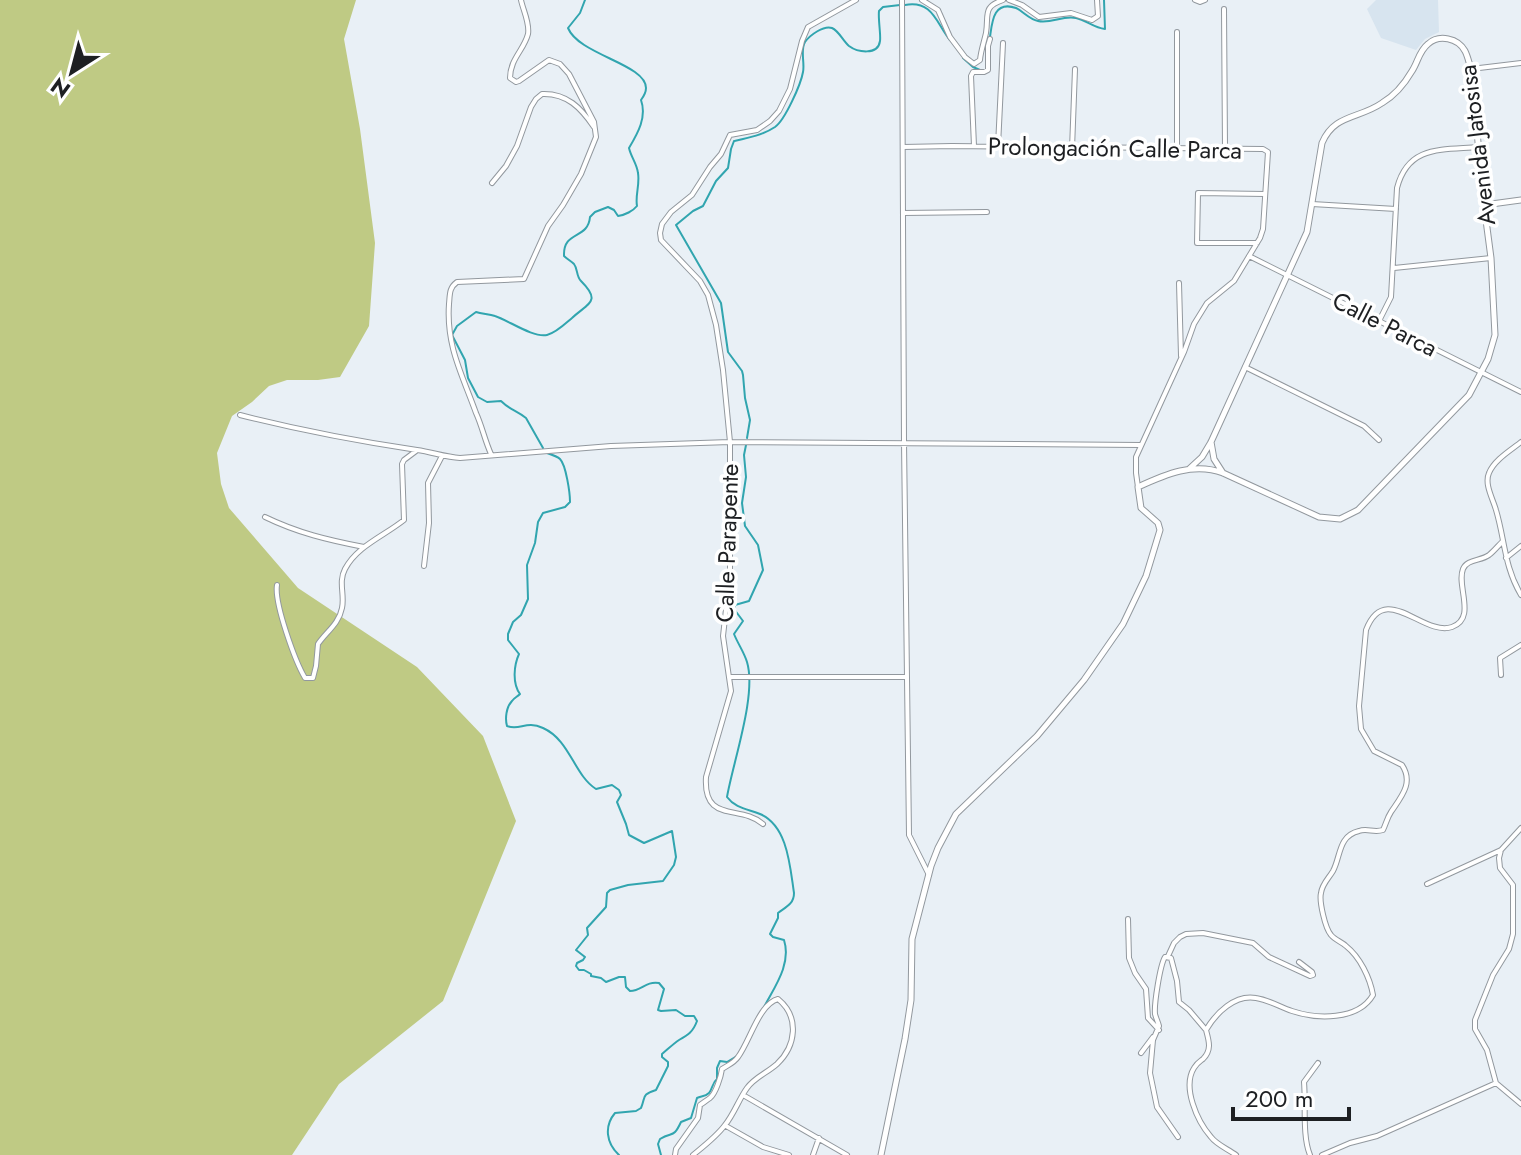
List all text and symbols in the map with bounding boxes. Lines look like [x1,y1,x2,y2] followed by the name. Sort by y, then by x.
[32,32,112,112] north arrow
[1450,63,1504,227] street label: Avenida Jatosisa
[44,70,77,106] text: N
[988,128,1242,168] street label: Prolongación Calle Parca
[1327,283,1443,365] street label: Calle Parca
[707,463,747,623] street label: Calle Parapente
[1233,1071,1349,1121] scale bar
[1245,1081,1313,1116] text: 200 m

